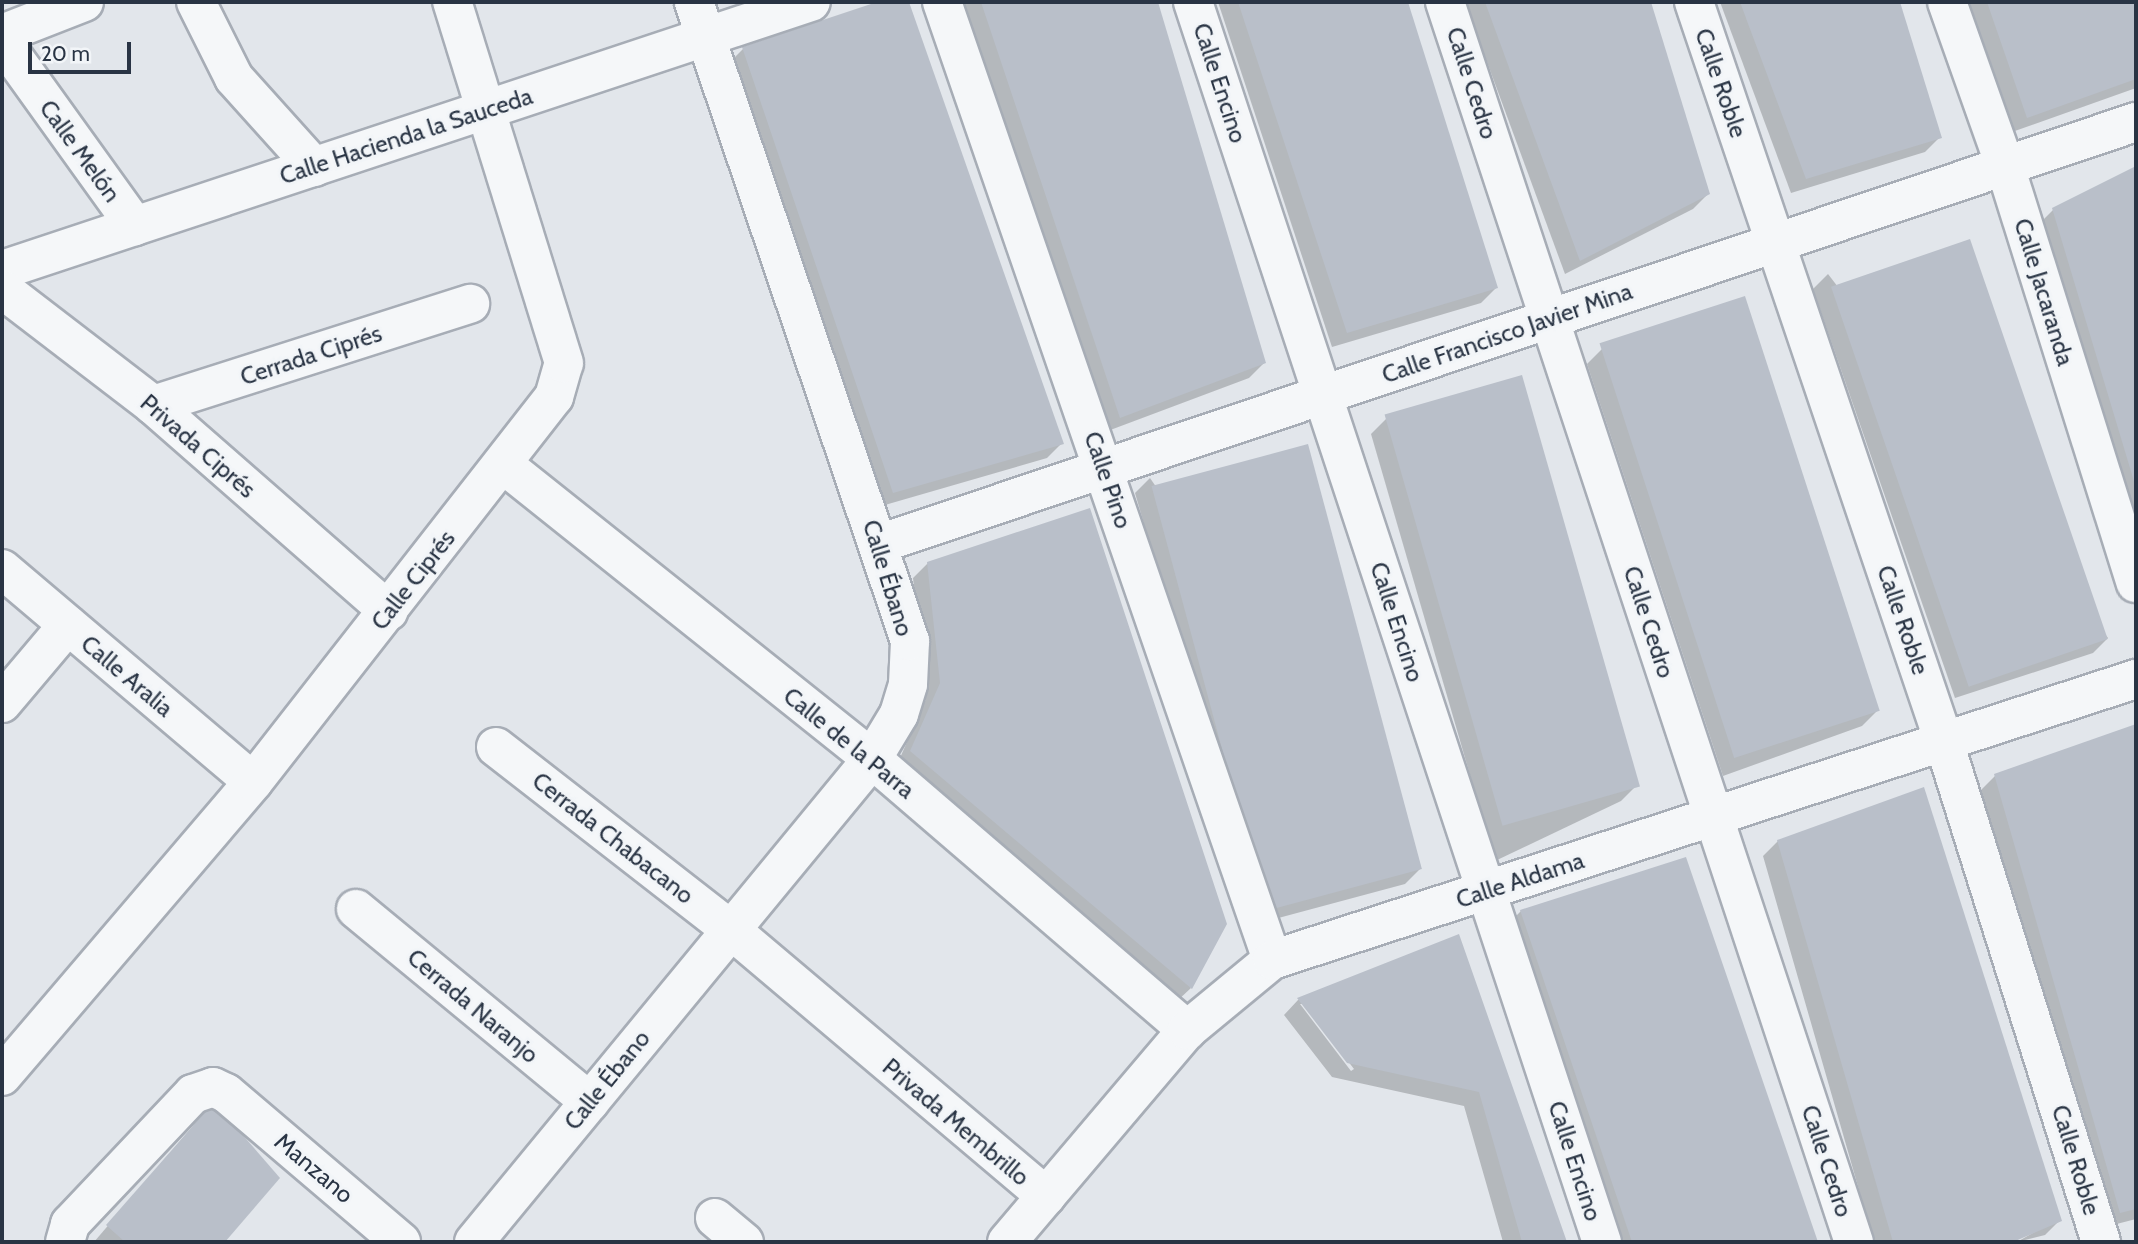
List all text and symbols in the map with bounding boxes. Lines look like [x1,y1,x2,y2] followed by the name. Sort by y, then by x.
[1187,19,1253,147] street label: Calle Encino
[1440,24,1504,142] street label: Calle Cedro
[1689,25,1753,141] street label: Calle Roble
[32,28,135,72] scale bar
[41,41,90,66] text: 20 m
[276,82,536,190] street label: Calle Hacienda la Sauceda
[33,94,127,208] street label: Calle Melón
[2008,215,2080,369] street label: Calle Jacaranda
[1378,277,1636,389] street label: Calle Francisco Javier Mina
[237,319,385,391] street label: Cerrada Ciprés
[135,388,261,504] street label: Privada Ciprés
[1078,428,1138,532] street label: Calle Pino
[857,516,919,640] street label: Calle Ébano
[365,524,461,636] street label: Calle Ciprés
[1364,558,1430,686] street label: Calle Encino
[1871,562,1935,678] street label: Calle Roble
[1617,563,1681,681] street label: Calle Cedro
[75,629,179,723] street label: Calle Aralia
[778,681,920,805] street label: Calle de la Parra
[527,766,699,910] street label: Cerrada Chabacano
[1452,846,1588,914] street label: Calle Aldama
[402,943,544,1069] street label: Cerrada Naranjo
[558,1024,656,1136] street label: Calle Ébano
[877,1052,1035,1192] street label: Privada Membrillo
[1542,1097,1608,1225] street label: Calle Encino
[2046,1101,2106,1219] street label: Calle Roble
[1795,1102,1859,1220] street label: Calle Cedro
[269,1127,359,1209] street label: Manzano

